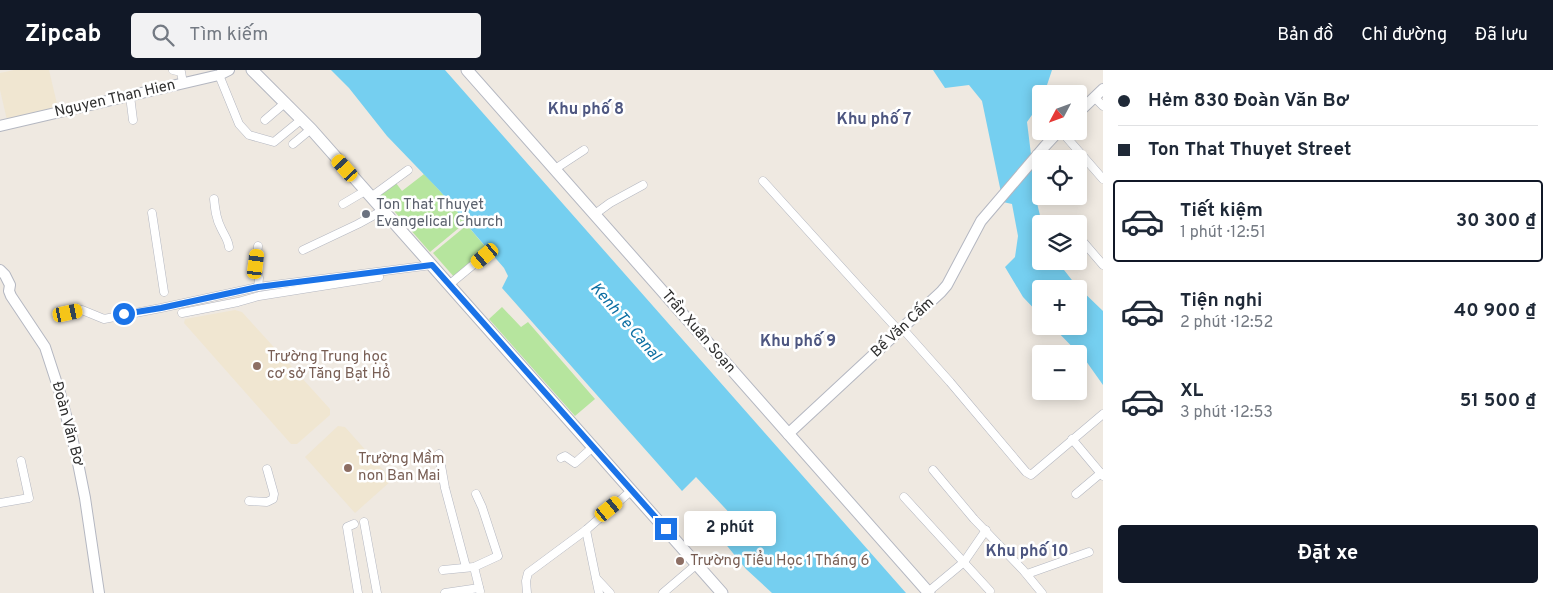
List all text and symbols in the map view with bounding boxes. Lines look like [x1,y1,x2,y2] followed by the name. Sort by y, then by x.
[131,13,481,58] search box
[25,20,101,50] text: Zipcab
[149,21,177,49] icon: search
[189,23,268,47] text: Tìm kiếm
[1277,24,1333,47] text: Bản đồ
[1361,24,1447,47] text: Chỉ đường
[1475,24,1528,47] text: Đã lưu
[53,76,177,122] street label: Nguyen Than Hien
[1032,85,1088,140] north arrow
[1032,85,1087,400] map controls
[1148,89,1349,113] text: Hẻm 830 Đoàn Văn Bơ
[548,99,624,120] district label: Khu phố 8
[837,109,911,130] district label: Khu phố 7
[1148,138,1351,162] text: Ton That Thuyet Street
[1032,150,1087,205] button: locate
[329,152,360,184] car
[376,196,503,232] place label: Ton That Thuyet Evangelical Church
[1120,199,1165,244] icon: car
[1180,199,1263,223] text: Tiết kiệm
[360,208,372,220] marker: Ton That Thuyet Evangelical Church
[1456,209,1536,233] text: 30 300 ₫
[1032,215,1087,270] button: layers
[1180,223,1266,243] text: 1 phút · 12:51
[468,241,501,271] car
[246,248,265,280] car
[586,279,665,366] water label: Kenh Te Canal
[1032,280,1087,335] button: +
[657,286,740,377] street label: Trần Xuân Soạn
[1120,289,1165,334] icon: car
[1180,289,1262,313] text: Tiện nghi
[867,293,939,362] street label: Bế Văn Cấm
[1454,299,1536,323] text: 40 900 ₫
[51,303,84,323] car
[113,303,135,325] route start
[1180,313,1273,333] text: 2 phút · 12:52
[760,331,836,352] district label: Khu phố 9
[1032,345,1087,400] button: −
[267,348,390,384] place label: Trường Trung học cơ sở Tăng Bạt Hổ
[251,360,263,372] marker: Trường Trung học cơ sở Tăng Bạt Hổ
[1120,379,1165,424] icon: car
[1180,379,1203,403] text: XL
[47,380,87,468] street label: Đoàn Văn Bơ
[1460,389,1536,413] text: 51 500 ₫
[1180,403,1273,423] text: 3 phút · 12:53
[358,449,444,486] place label: Trường Mầm non Ban Mai
[342,462,354,474] marker: Trường Mầm non Ban Mai
[592,494,625,524] car
[684,512,776,546] callout: 2 phút
[655,518,677,540] route end
[706,518,754,538] text: 2 phút
[1118,525,1538,583] button: Đặt xe
[985,541,1069,562] district label: Khu phố 10
[690,550,870,571] place label: Trường Tiểu Học 1 Tháng 6
[674,555,686,567] marker: Trường Tiểu Học 1 Tháng 6

